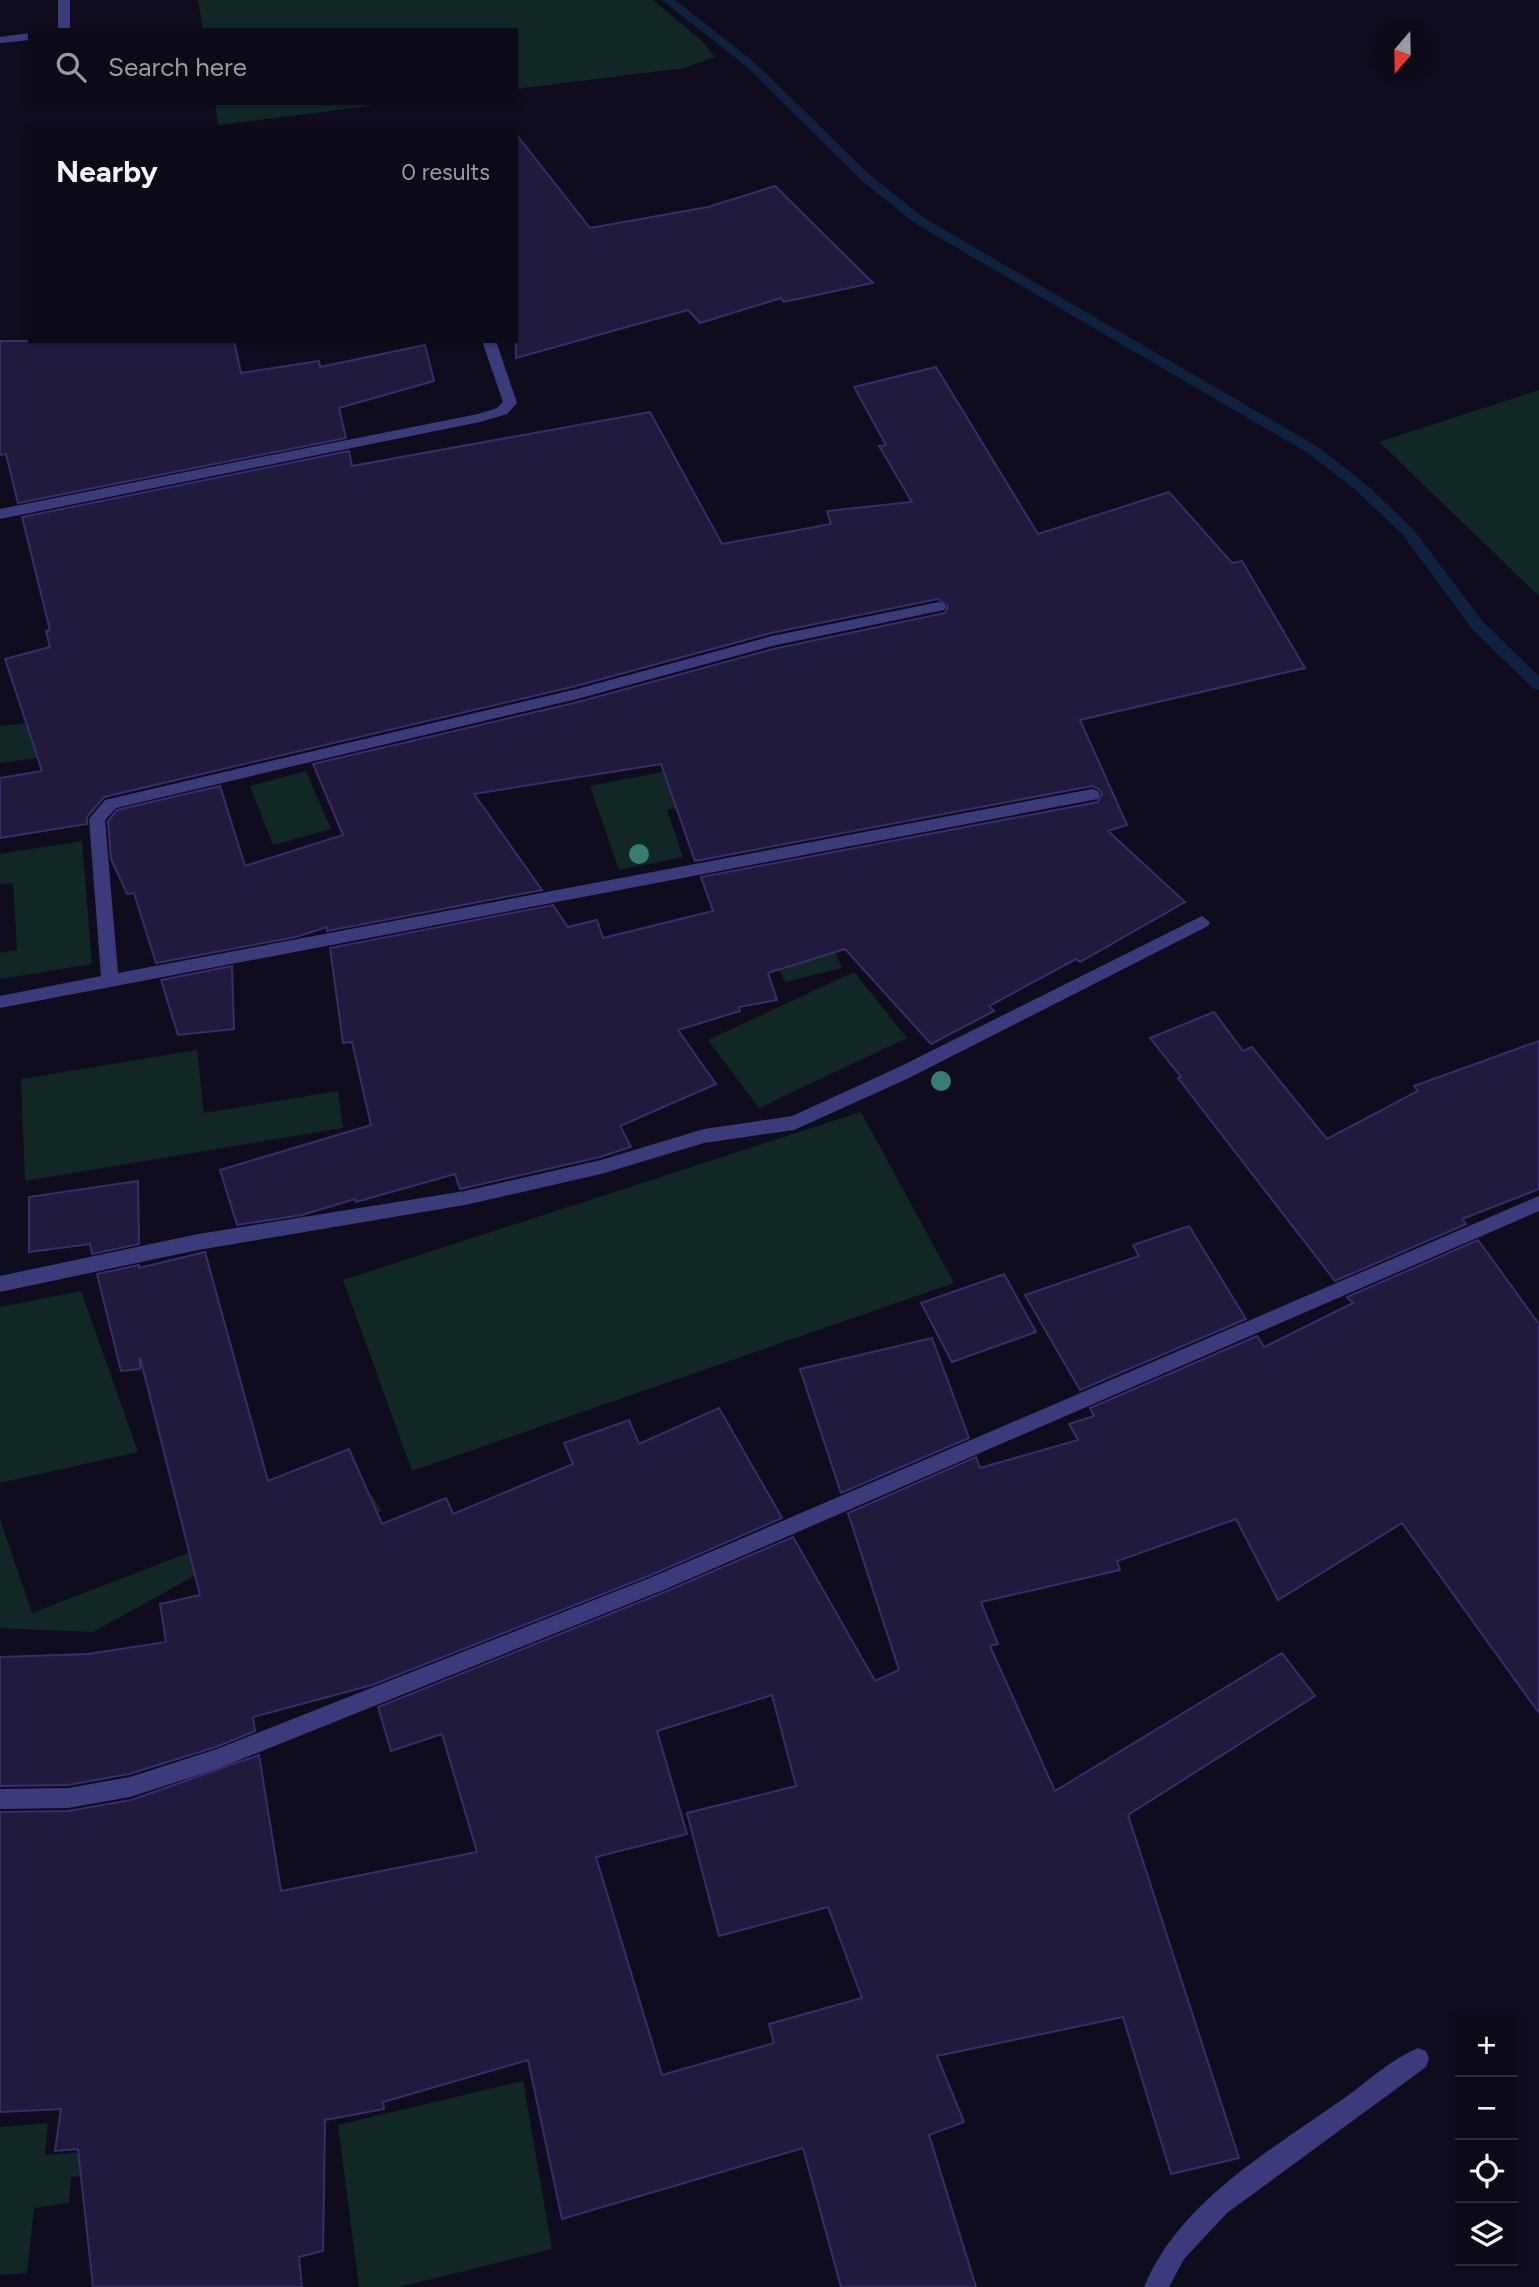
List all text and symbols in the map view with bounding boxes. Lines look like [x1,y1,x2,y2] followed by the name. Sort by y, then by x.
[1371,21,1434,84] north arrow
[28,28,518,105] search box
[52,48,90,86] icon: search
[108,51,247,83] text: Search here
[56,153,158,190] text: Nearby
[401,158,490,186] text: 0 results
[1455,2014,1518,2266] map controls
[1455,2014,1518,2077] button: +
[1455,2077,1518,2140] button: −
[1455,2140,1518,2203] button: locate
[1455,2203,1518,2266] button: layers

